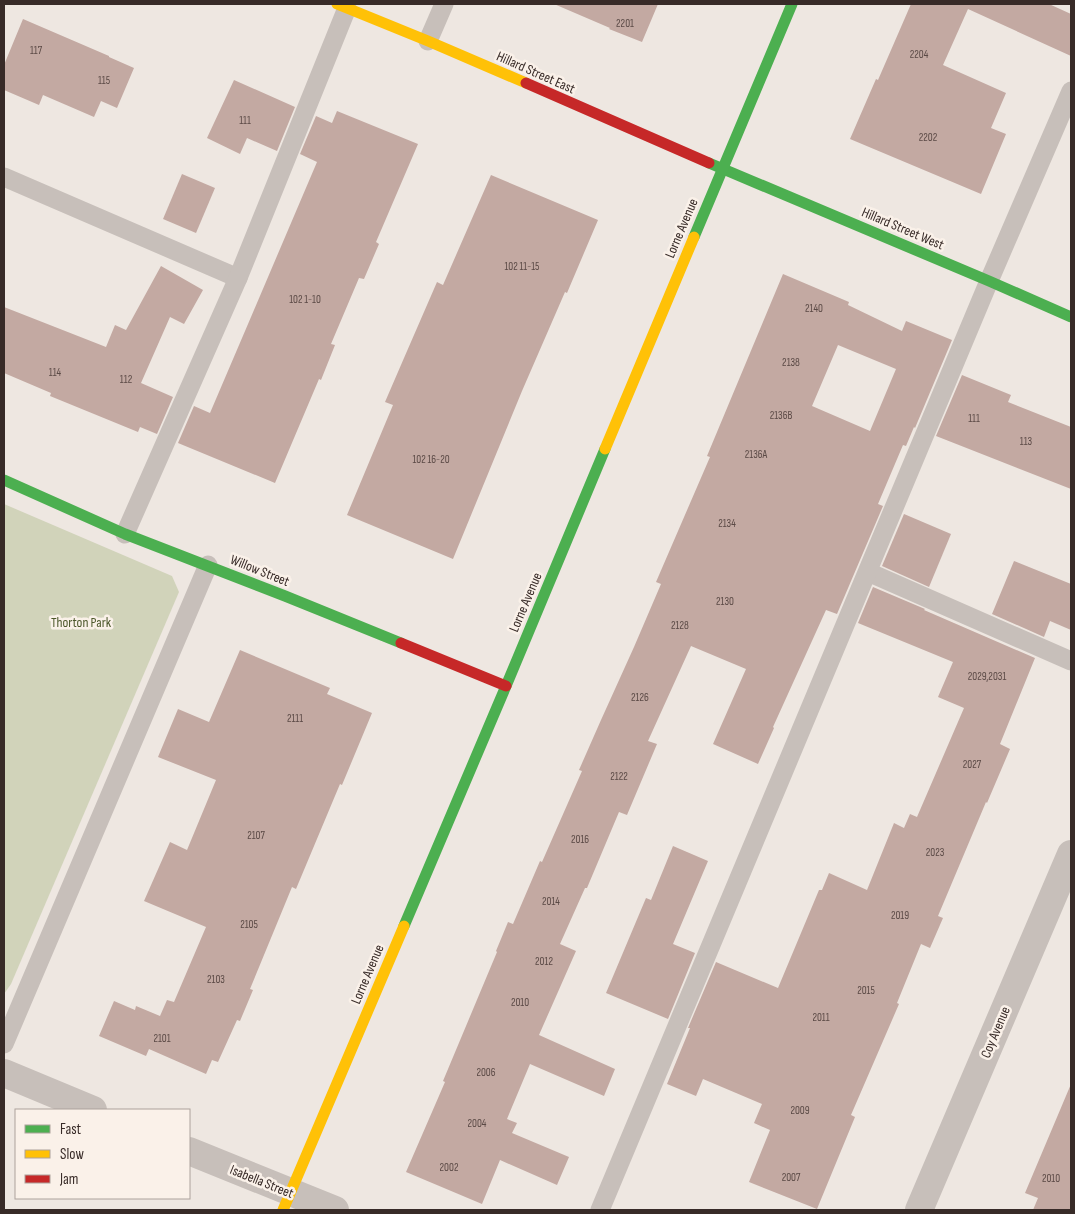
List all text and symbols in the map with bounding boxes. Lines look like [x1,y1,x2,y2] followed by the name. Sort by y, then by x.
[616,17,634,30] house number: 2201
[30,44,43,57] house number: 117
[494,48,578,97] street label: Hillard Street East
[910,48,929,61] house number: 2204
[98,74,110,87] house number: 115
[239,114,251,127] house number: 111
[919,131,938,144] house number: 2202
[661,196,702,260] street label: Lorne Avenue
[859,203,947,253] street label: Hillard Street West
[504,260,540,273] house number: 102 11-15
[289,293,321,306] house number: 102 1-10
[805,302,823,315] house number: 2140
[782,356,800,369] house number: 2138
[49,366,62,379] house number: 114
[120,373,133,386] house number: 112
[770,409,792,422] house number: 2136B
[968,412,980,425] house number: 111
[1020,435,1033,448] house number: 113
[745,448,768,461] house number: 2136A
[412,453,450,466] house number: 102 16-20
[718,517,736,530] house number: 2134
[228,551,292,590] street label: Willow Street
[505,570,546,634] street label: Lorne Avenue
[716,595,734,608] house number: 2130
[51,614,112,631] park label: Thorton Park
[671,619,689,632] house number: 2128
[968,670,1006,683] house number: 2029,2031
[631,691,649,704] house number: 2126
[287,712,303,725] house number: 2111
[963,758,982,771] house number: 2027
[610,770,628,783] house number: 2122
[247,829,265,842] house number: 2107
[571,833,589,846] house number: 2016
[926,846,945,859] house number: 2023
[542,895,560,908] house number: 2014
[891,909,909,922] house number: 2019
[240,918,258,931] house number: 2105
[347,942,388,1006] street label: Lorne Avenue
[535,955,553,968] house number: 2012
[207,973,225,986] house number: 2103
[857,984,875,997] house number: 2015
[511,996,529,1009] house number: 2010
[977,1004,1014,1060] street label: Coy Avenue
[812,1011,830,1024] house number: 2011
[153,1032,171,1045] house number: 2101
[476,1066,496,1079] house number: 2006
[790,1104,810,1117] house number: 2009
[15,1109,190,1199] legend
[468,1117,487,1130] house number: 2004
[60,1120,82,1139] text: Fast
[60,1145,84,1164] text: Slow
[228,1161,296,1202] street label: Isabella Street
[440,1161,459,1174] house number: 2002
[59,1170,78,1189] text: Jam
[782,1171,801,1184] house number: 2007
[1042,1172,1060,1185] house number: 2010

